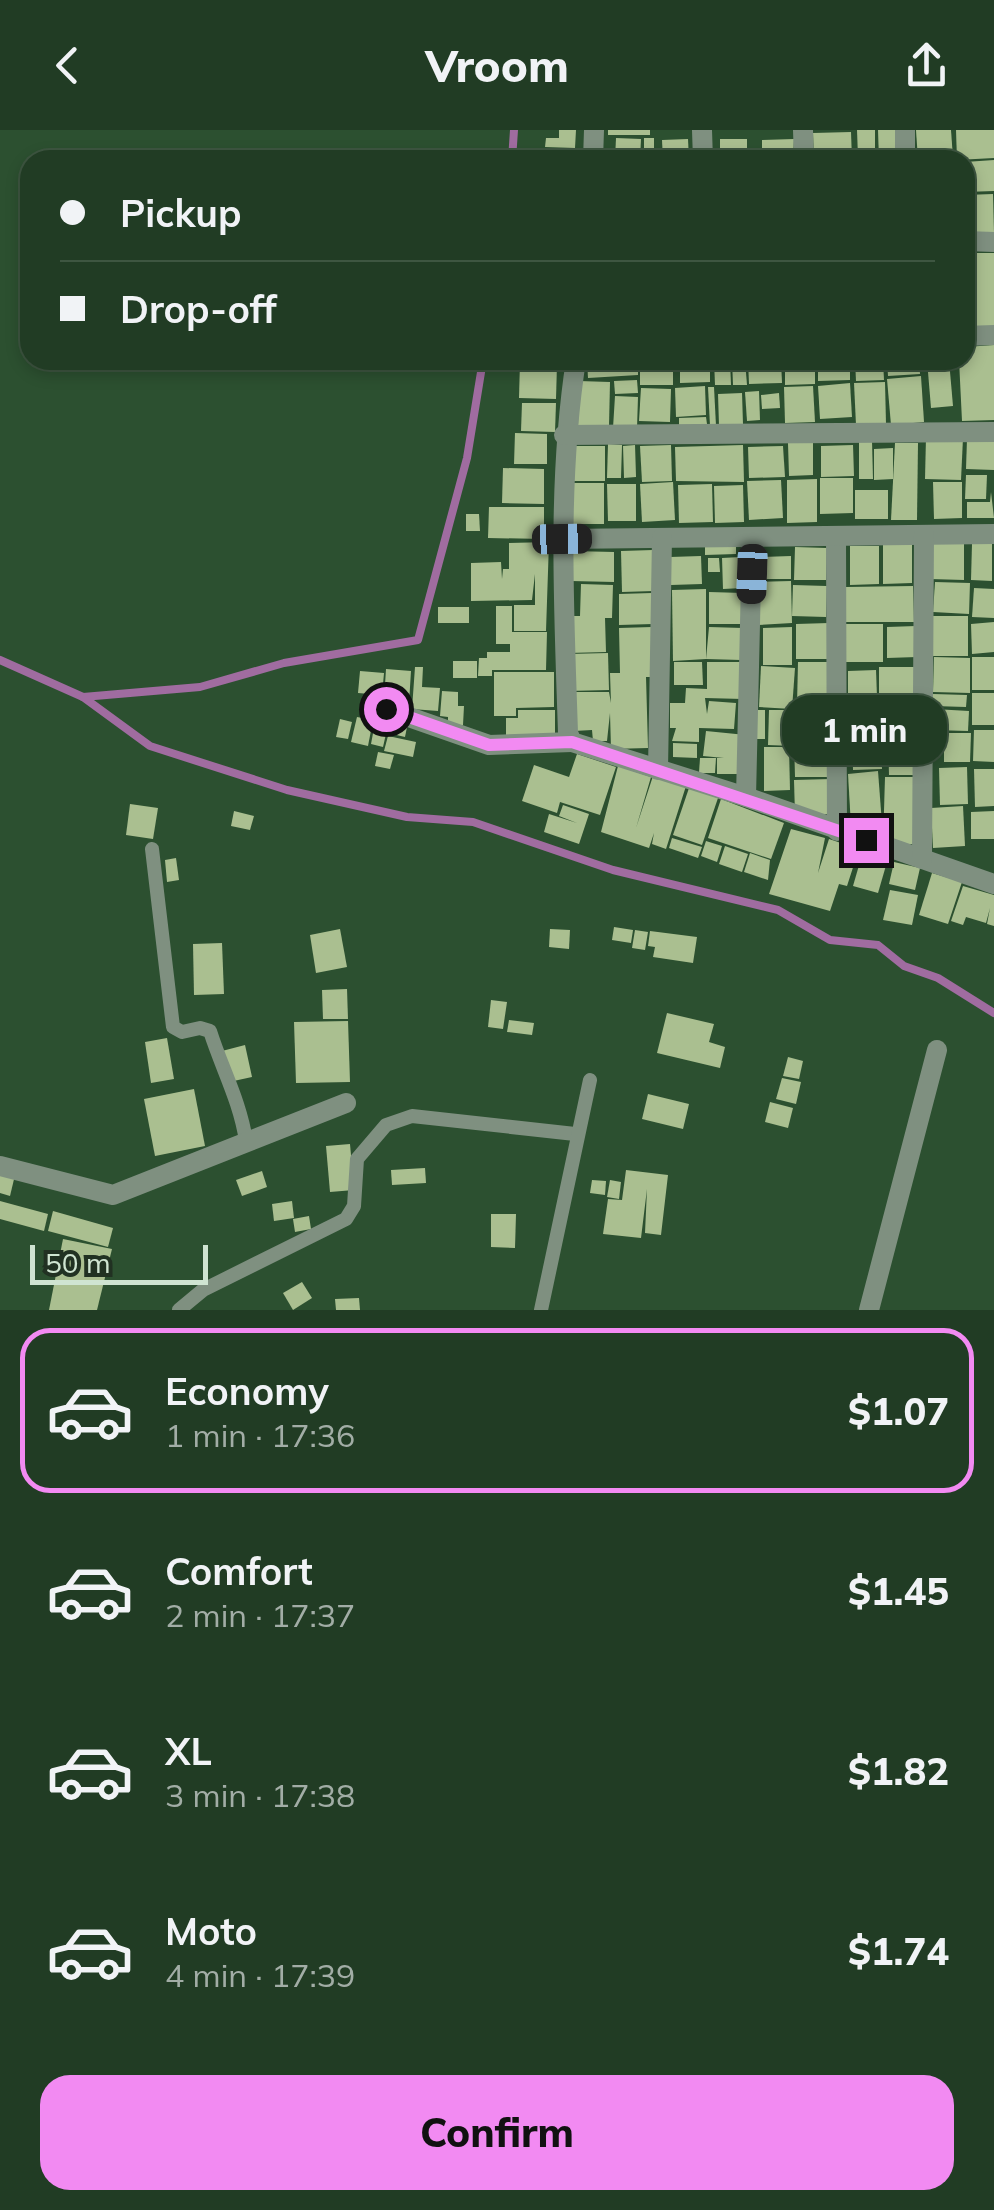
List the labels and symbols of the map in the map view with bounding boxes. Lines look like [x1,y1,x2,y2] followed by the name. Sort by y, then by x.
[532,523,592,555] car
[736,543,768,605] car
[364,687,409,732] route start
[784,695,948,765] callout: 1 min
[844,818,889,863] route end
[30,1240,208,1284] scale bar

